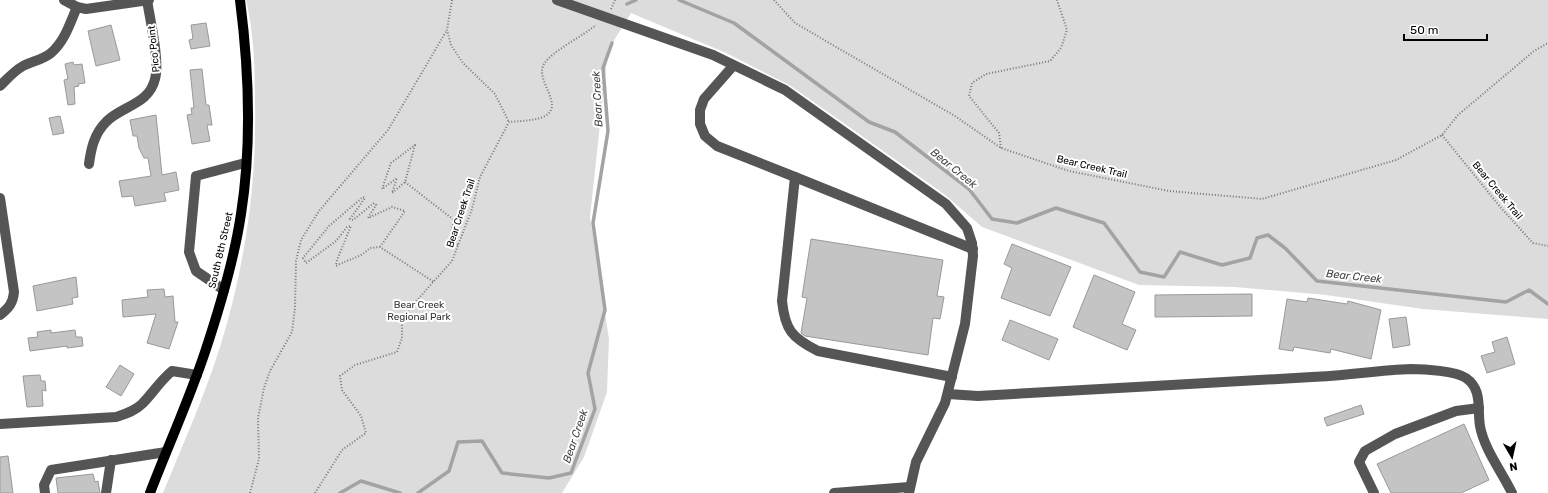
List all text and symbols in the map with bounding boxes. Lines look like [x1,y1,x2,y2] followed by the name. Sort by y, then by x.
[1404,16,1487,42] scale bar
[1410,23,1438,37] text: 50 m
[146,25,162,73] street label: Pico Point
[590,70,605,127] water label: Bear Creek
[928,146,980,191] water label: Bear Creek
[1055,153,1128,181] street label: Bear Creek Trail
[1470,159,1525,222] street label: Bear Creek Trail
[444,177,478,249] street label: Bear Creek Trail
[206,211,236,290] street label: South 8th Street
[1325,267,1383,286] water label: Bear Creek
[387,299,452,323] park label: Bear Creek Regional Park
[560,407,591,465] water label: Bear Creek
[1492,437,1532,477] north arrow
[1508,459,1518,473] text: N

